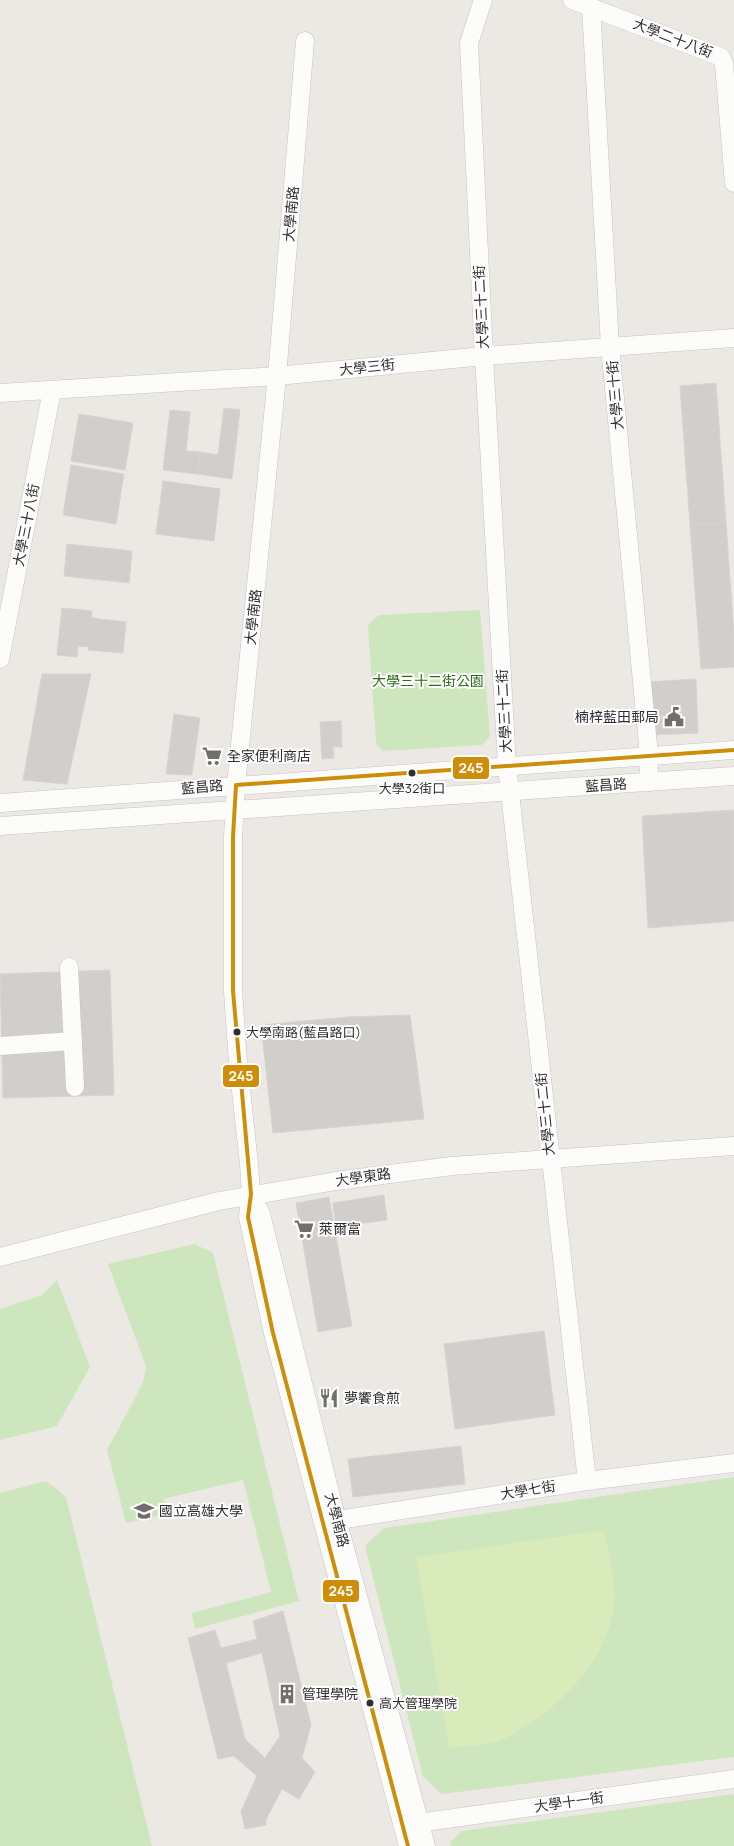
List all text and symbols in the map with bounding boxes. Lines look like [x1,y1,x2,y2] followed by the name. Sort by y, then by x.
[631,14,716,61] street label: 大學二十八街
[279,185,302,243] street label: 大學南路
[469,265,492,349] street label: 大學三十二街
[338,354,396,379] street label: 大學三街
[602,359,627,431] street label: 大學三十街
[8,482,43,568] street label: 大學三十八街
[240,588,265,646] street label: 大學南路
[492,669,515,753] street label: 大學三十二街
[372,671,484,690] park label: 大學三十二街公園
[663,706,685,728] public building icon: 楠梓藍田郵局
[575,707,659,726] place label: 楠梓藍田郵局
[201,745,223,767] supermarket icon: 全家便利商店
[227,746,311,765] place label: 全家便利商店
[452,756,490,780] line badge: 245
[459,758,483,777] text: 245
[407,768,417,778] marker: 大學32街口
[584,774,628,795] street label: 藍昌路
[180,775,224,798] street label: 藍昌路
[379,779,445,797] place label: 大學32街口
[246,1023,361,1041] place label: 大學南路(藍昌路口)
[232,1027,242,1037] marker: 大學南路(藍昌路口)
[222,1064,260,1088] line badge: 245
[229,1066,253,1085] text: 245
[531,1071,558,1157] street label: 大學三十二街
[334,1163,392,1190] street label: 大學東路
[293,1218,315,1240] supermarket icon: 萊爾富
[319,1219,361,1238] place label: 萊爾富
[318,1387,340,1409] restaurant icon: 夢饗食煎
[344,1388,400,1407] place label: 夢饗食煎
[499,1476,557,1503] street label: 大學七街
[321,1490,354,1549] street label: 大學南路
[133,1500,155,1522] school or university icon: 國立高雄大學
[159,1501,243,1520] place label: 國立高雄大學
[322,1579,360,1603] line badge: 245
[329,1581,353,1600] text: 245
[276,1683,298,1705] building icon: 管理學院
[302,1684,358,1703] place label: 管理學院
[379,1694,457,1712] place label: 高大管理學院
[365,1698,375,1708] marker: 高大管理學院
[533,1787,605,1816] street label: 大學十一街

